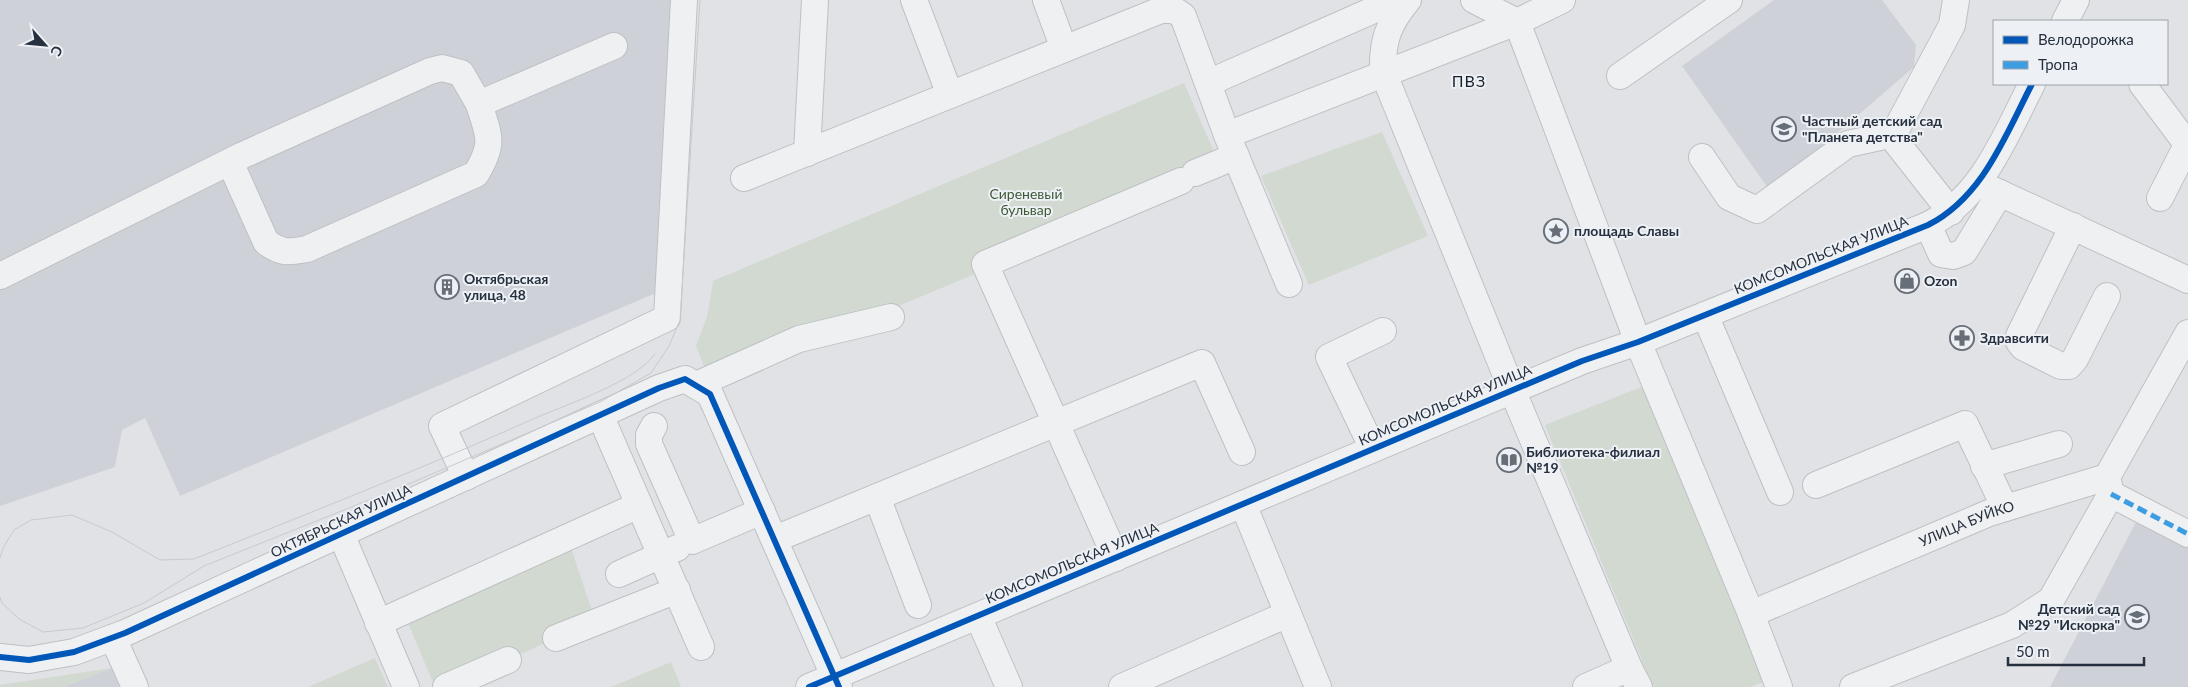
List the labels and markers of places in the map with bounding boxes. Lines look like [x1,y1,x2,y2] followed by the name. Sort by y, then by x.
[1802,112,1942,145] place label: Частный детский сад "Планета детства"
[1771,116,1797,142] school or university icon: Частный детский сад "Планета детства"
[1543,218,1569,244] place icon: площадь Славы
[1574,222,1679,239] place label: площадь Славы
[1894,268,1920,294] shop icon: Ozon
[464,270,548,303] place label: Октябрьская улица, 48
[1924,272,1958,289] place label: Ozon
[434,274,460,300] building icon: Октябрьская улица, 48
[1949,325,1975,351] pharmacy icon: Здравсити
[1980,329,2049,346] place label: Здравсити
[1526,443,1660,476] place label: Библиотека-филиал №19
[1496,447,1522,473] library icon: Библиотека-филиал №19
[2018,600,2120,633] place label: Детский сад №29 "Искорка"
[2124,604,2150,630] school or university icon: Детский сад №29 "Искорка"

